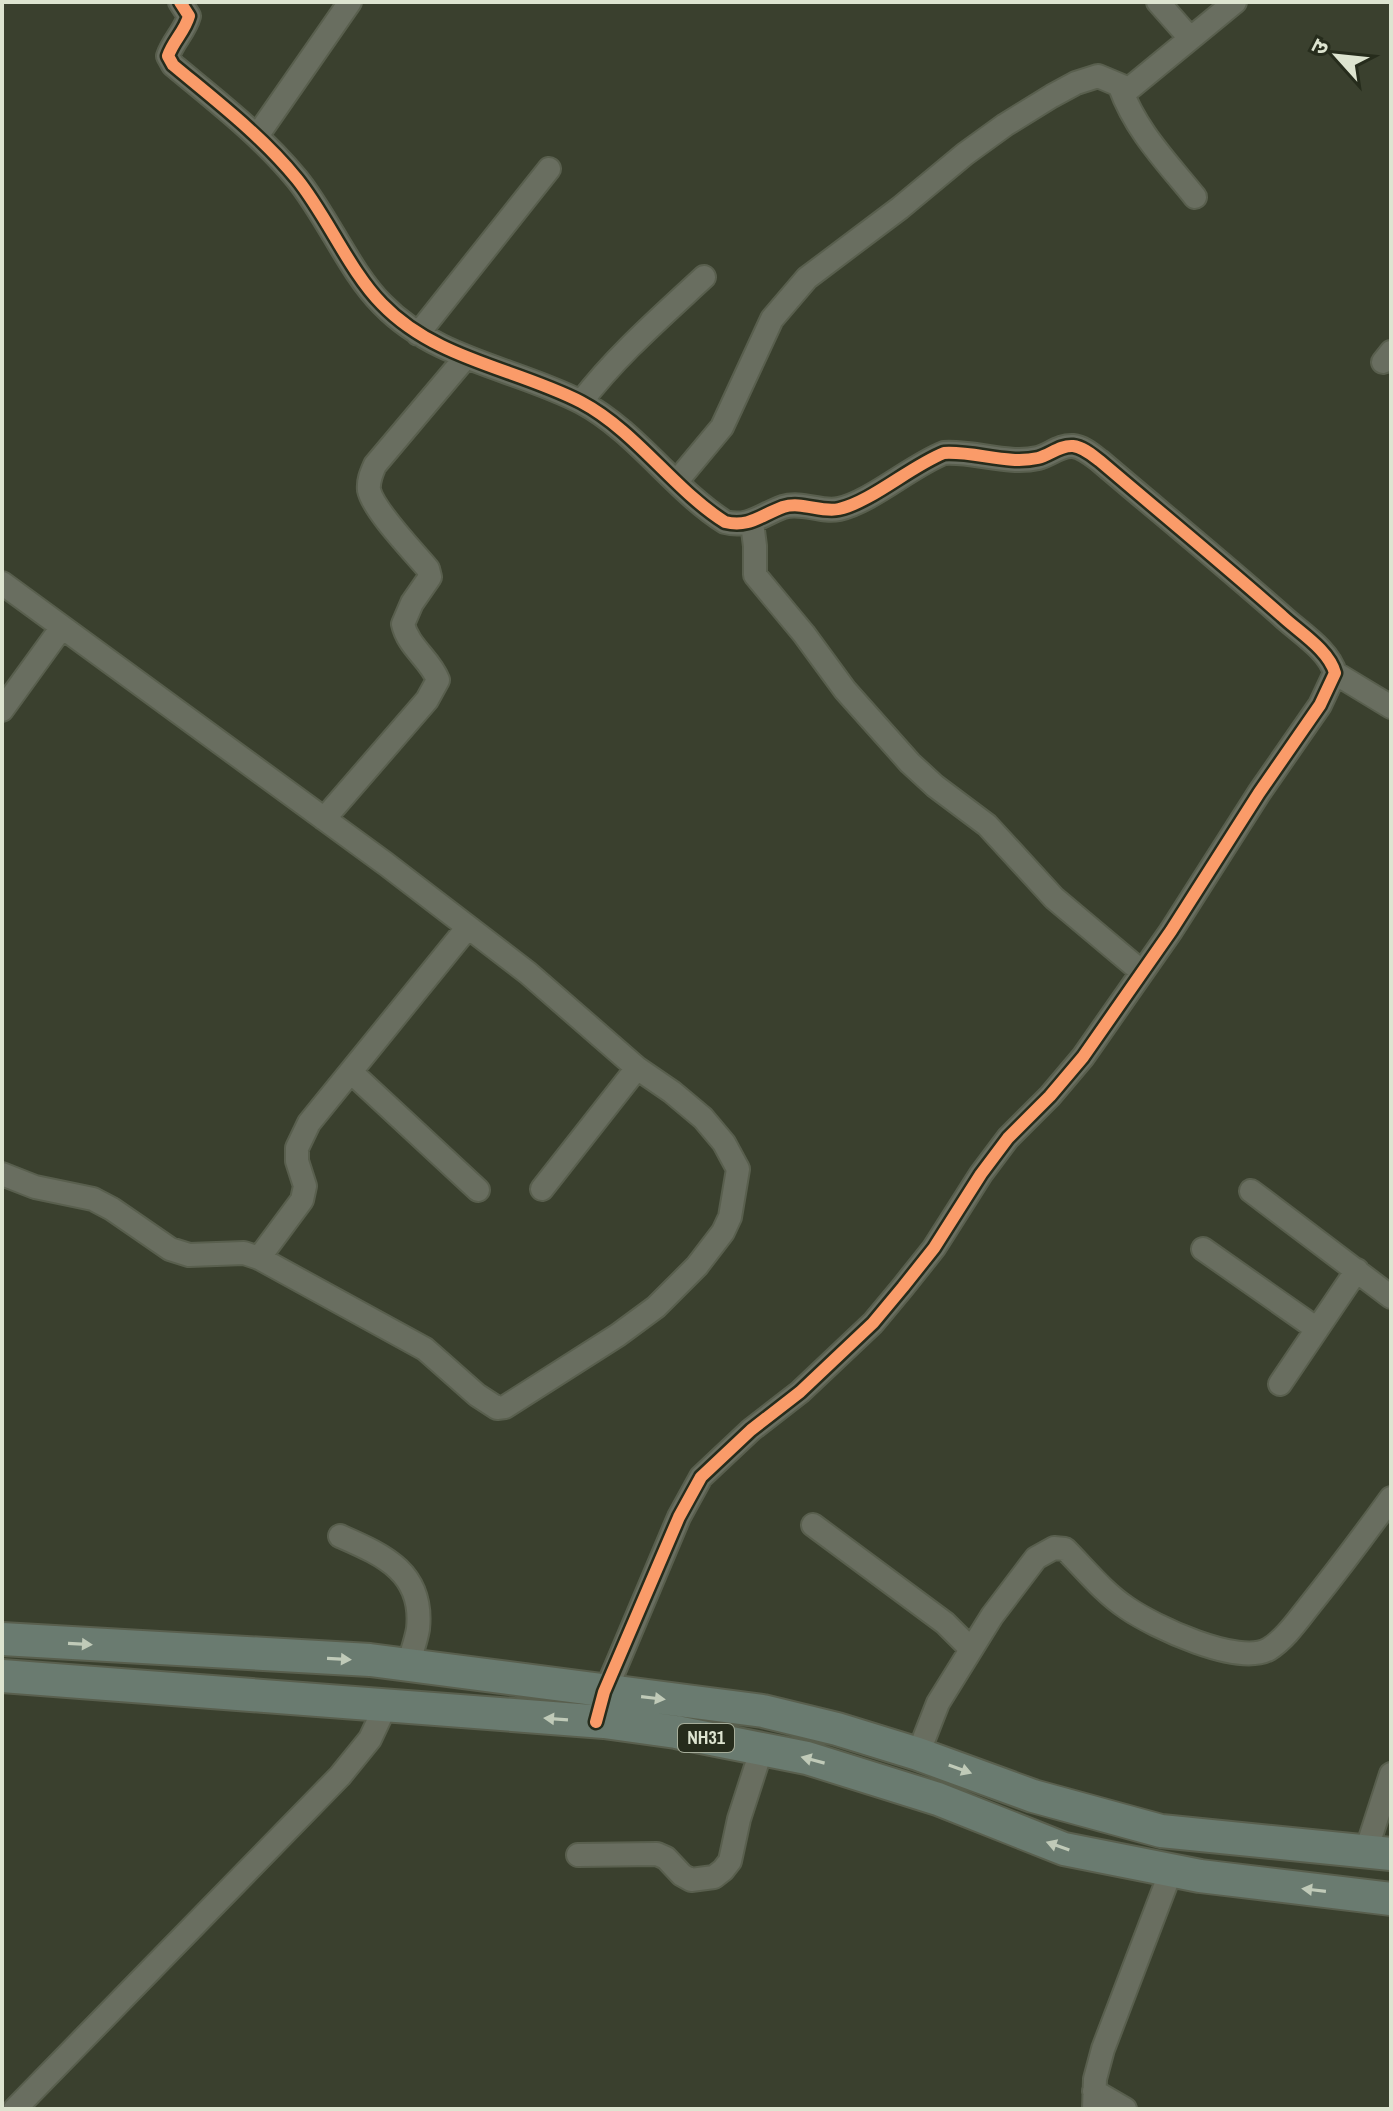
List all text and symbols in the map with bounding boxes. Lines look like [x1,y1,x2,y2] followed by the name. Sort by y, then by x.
[1297,16,1377,96] north arrow
[1303,33,1336,59] text: उ
[68,1637,93,1650] one-way arrow
[327,1653,352,1666] one-way arrow
[641,1691,666,1704] one-way arrow
[543,1712,568,1725] one-way arrow
[678,1724,734,1752] road number: NH31
[800,1753,825,1765] one-way arrow
[948,1763,972,1776] one-way arrow
[1046,1839,1070,1851] one-way arrow
[1301,1883,1326,1896] one-way arrow

